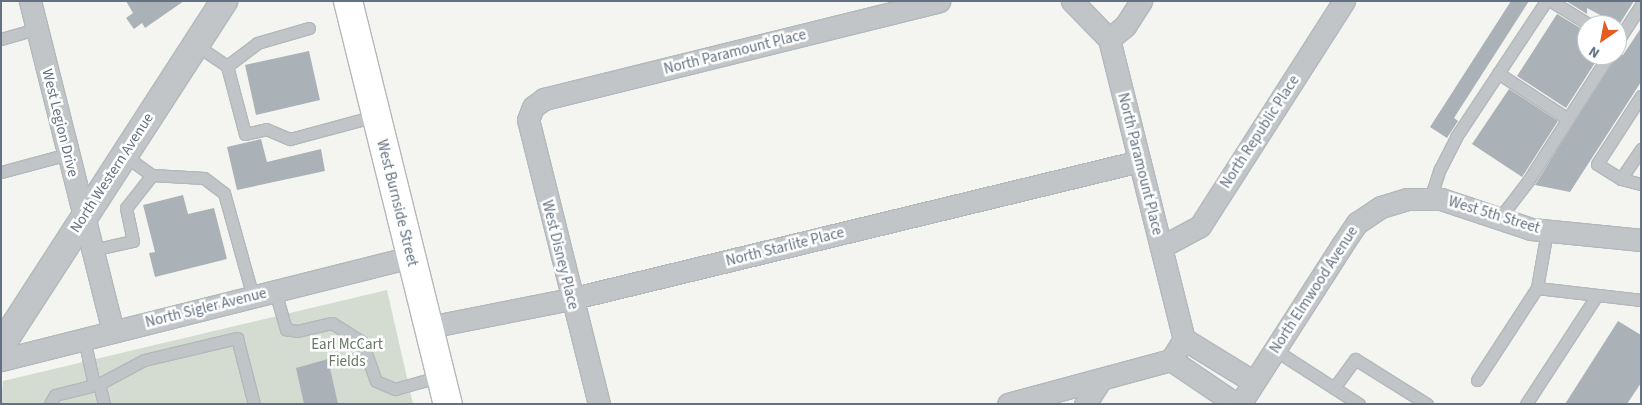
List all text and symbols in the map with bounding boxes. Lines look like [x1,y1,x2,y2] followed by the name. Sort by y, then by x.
[1577,15,1627,65] north arrow
[662,26,808,78] street label: North Paramount Place
[1585,41,1604,63] text: N
[38,67,82,179] street label: West Legion Drive
[1217,72,1303,192] street label: North Republic Place
[1114,91,1166,237] street label: North Paramount Place
[66,110,158,236] street label: North Western Avenue
[373,138,421,268] street label: West Burnside Street
[1446,193,1542,237] street label: West 5th Street
[538,198,582,312] street label: West Disney Place
[1266,223,1362,357] street label: North Elmwood Avenue
[724,224,846,270] street label: North Starlite Place
[144,284,268,332] street label: North Sigler Avenue
[311,335,383,370] park label: Earl McCart Fields

